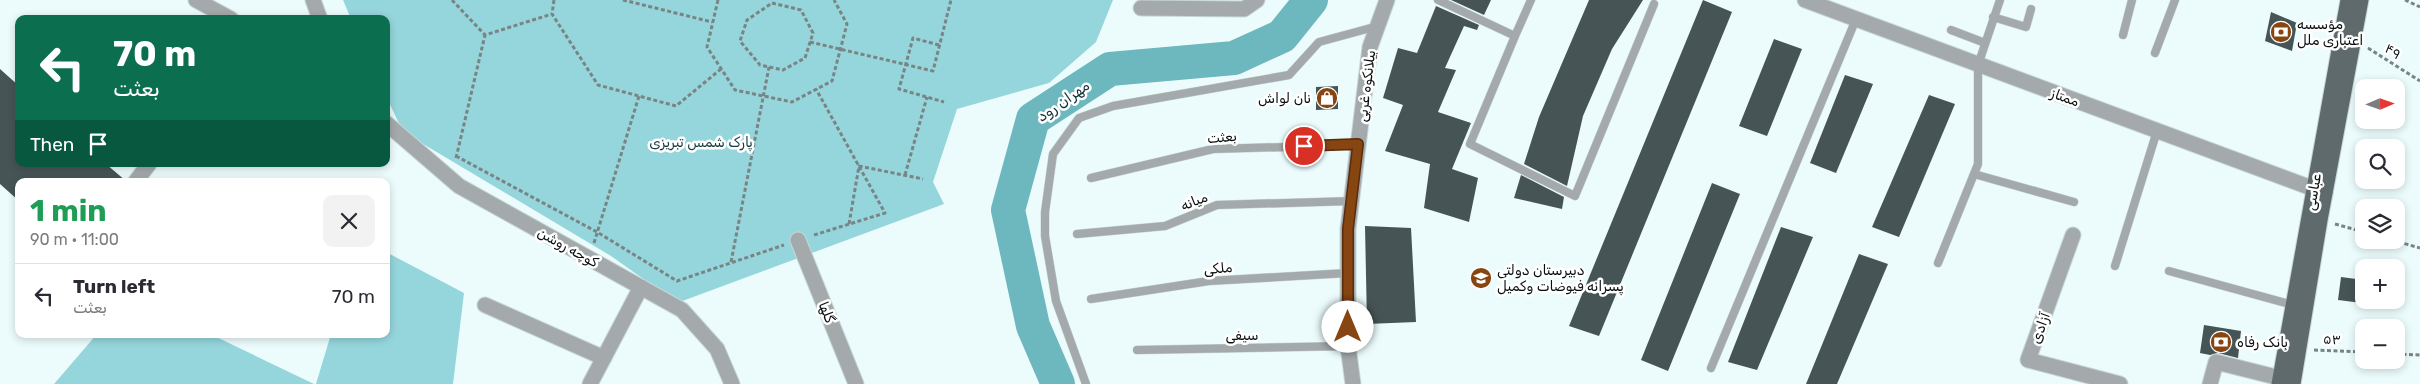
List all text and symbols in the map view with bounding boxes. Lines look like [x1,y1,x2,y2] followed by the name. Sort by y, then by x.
[2297,16,2363,49] place label: مؤسسه اعتباری ملل
[2269,20,2293,44] bank icon: مؤسسه اعتباری ملل
[113,33,196,75] text: 70 m
[30,35,95,100] icon: left
[2381,40,2404,63] street label: ۴۹
[1354,49,1379,123] street label: بیلانکوه غربی
[113,75,160,102] text: بعثت
[1033,76,1093,127] water label: مهران رود
[2355,79,2405,129] north arrow
[2355,79,2405,369] map controls
[2047,84,2082,111] street label: ممتاز
[1315,86,1339,110] shop icon: نان لواش
[1258,90,1311,107] place label: نان لواش
[1283,125,1325,167] pin
[1206,128,1238,147] street label: بعثت
[84,130,112,158] icon: arrive
[1290,132,1318,160] icon: arrive
[30,133,74,156] text: Then
[649,134,753,152] park label: پارک شمس تبریزی
[2355,139,2405,189] button: search
[2302,172,2325,212] street label: عباسى
[1178,188,1210,215] street label: میانه
[30,193,107,229] text: 1 min
[323,195,375,247] button: close
[2355,199,2405,249] button: layers
[534,224,602,271] street label: کوچه روشن
[30,230,119,249] text: 90 m · 11:00
[1203,259,1233,278] street label: ملکی
[2355,259,2405,309] button: +
[1497,262,1624,296] place label: دبیرستان دولتی پسرانه فیوضات وکمیل
[1469,266,1493,290] school or university icon: دبیرستان دولتی پسرانه فیوضات وکمیل
[73,275,155,298] text: Turn left
[30,282,58,310] icon: left
[332,285,375,308] text: 70 m
[73,298,107,317] text: بعثت
[815,299,839,326] street label: گلها
[1321,300,1373,352] position arrow
[2027,310,2054,346] street label: آزادی
[2355,319,2405,369] button: −
[1225,327,1259,344] street label: سیفی
[2209,330,2233,354] bank icon: بانک رفاه
[2323,331,2341,348] street label: ۵۳
[2237,334,2288,351] place label: بانک رفاه

